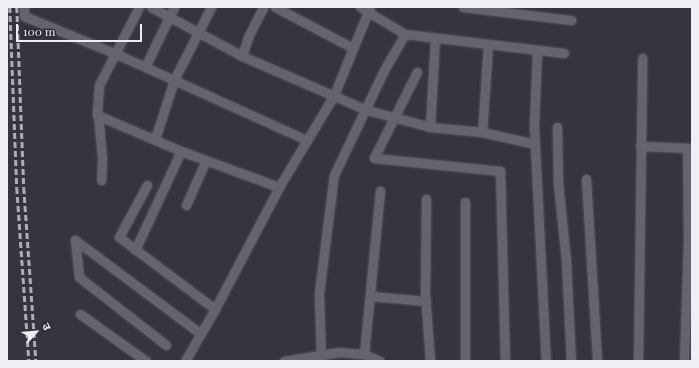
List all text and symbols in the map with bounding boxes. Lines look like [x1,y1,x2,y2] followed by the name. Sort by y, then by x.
[18,16,144,42] scale bar
[23,23,55,39] text: 100 m
[16,312,56,352] north arrow
[39,320,55,333] text: उ

